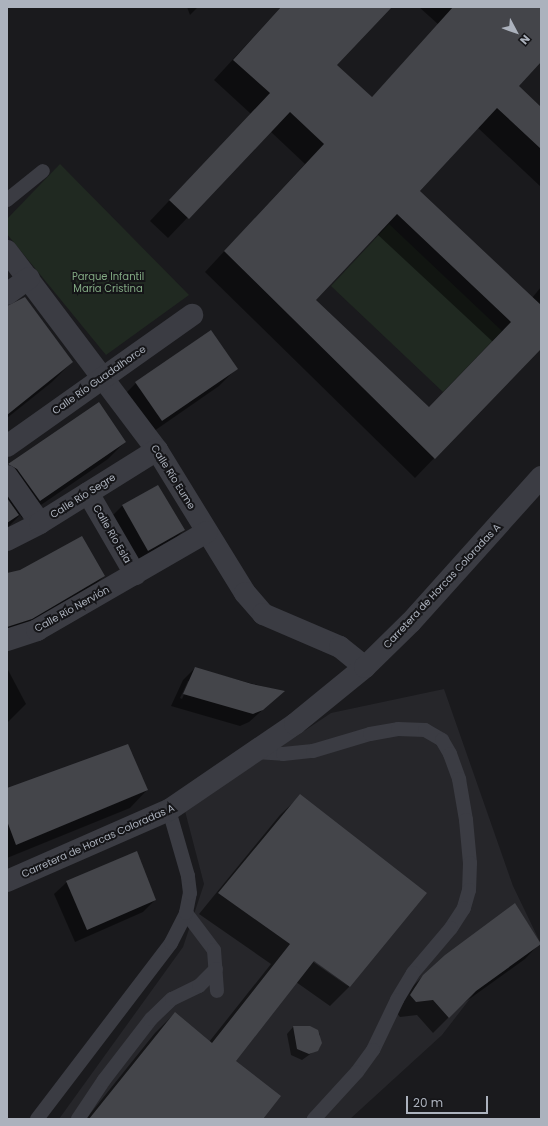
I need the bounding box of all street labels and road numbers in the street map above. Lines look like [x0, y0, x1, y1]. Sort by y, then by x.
street label: Calle Río Guadalhorce [50, 343, 148, 417]
street label: Calle Río Eume [148, 442, 198, 512]
street label: Calle Río Segre [48, 471, 118, 521]
street label: Calle Río Esla [90, 503, 134, 565]
street label: Carretera de Horcas Coloradas A [381, 521, 503, 651]
street label: Calle Río Nervión [32, 583, 112, 635]
street label: Carretera de Horcas Coloradas A [20, 802, 176, 880]

